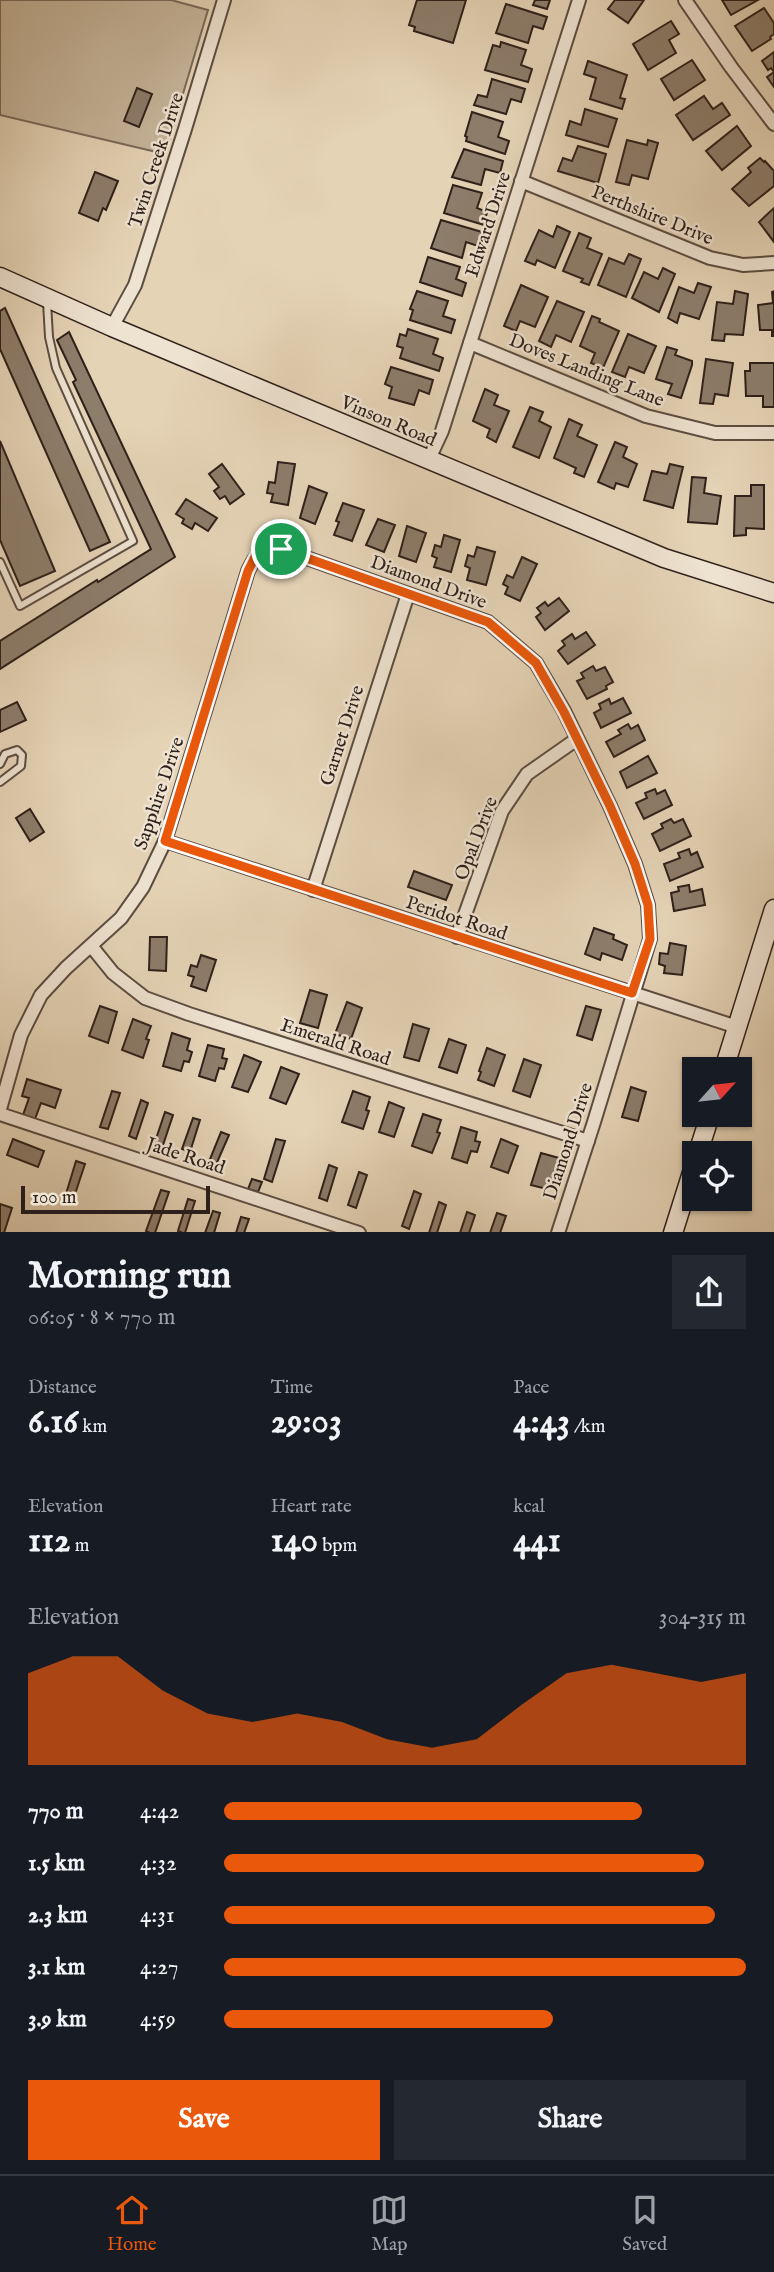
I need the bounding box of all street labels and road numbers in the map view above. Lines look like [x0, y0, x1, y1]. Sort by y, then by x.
street label: Twin Creek Drive [124, 90, 190, 231]
street label: Edward Drive [461, 169, 517, 280]
street label: Perthshire Drive [588, 181, 717, 251]
street label: Doves Landing Lane [505, 329, 668, 413]
street label: Vinson Road [336, 391, 441, 453]
street label: Diamond Drive [367, 551, 490, 615]
street label: Garnet Drive [315, 682, 370, 789]
street label: Sapphire Drive [129, 734, 190, 853]
street label: Opal Drive [450, 793, 504, 884]
street label: Peridot Road [403, 891, 511, 947]
street label: Emerald Road [277, 1014, 394, 1072]
street label: Diamond Drive [539, 1080, 599, 1203]
street label: Jade Road [141, 1132, 229, 1181]

